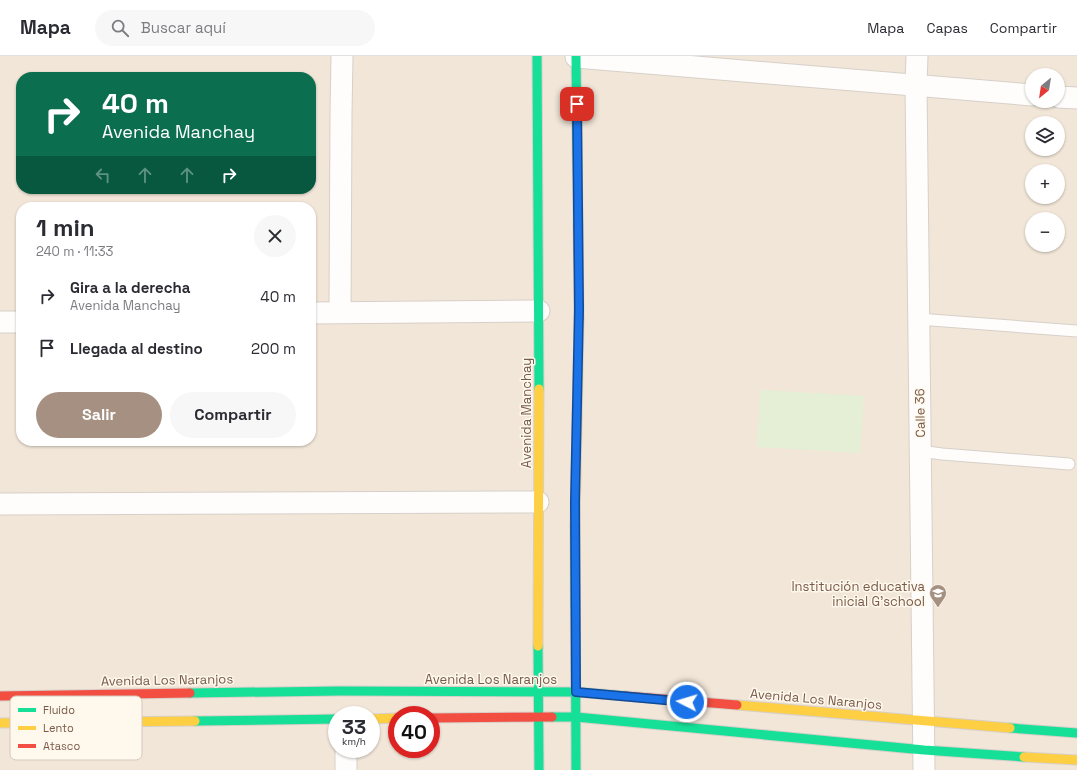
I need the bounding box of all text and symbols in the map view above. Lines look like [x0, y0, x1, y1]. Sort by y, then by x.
search box [95, 10, 375, 46]
text: Mapa [20, 15, 71, 40]
icon: search [109, 17, 131, 39]
text: Buscar aquí [141, 18, 226, 37]
text: Mapa [867, 19, 904, 37]
text: Capas [926, 19, 968, 37]
text: Compartir [990, 19, 1057, 37]
north arrow [1025, 68, 1065, 108]
map controls [1025, 68, 1065, 252]
text: 40 m [102, 85, 169, 121]
pin [560, 87, 594, 121]
icon: right [36, 88, 88, 140]
icon: arrive [566, 93, 588, 115]
button: layers [1025, 116, 1065, 156]
text: Avenida Manchay [102, 120, 255, 143]
icon: left [92, 164, 114, 186]
icon: ahead [134, 164, 156, 186]
icon: ahead [176, 164, 198, 186]
icon: right [218, 164, 240, 186]
button: + [1025, 164, 1065, 204]
text: 1 min [36, 212, 95, 243]
button: − [1025, 212, 1065, 252]
button: close [254, 215, 296, 257]
text: 240 m · 11:33 [36, 243, 113, 260]
text: Gira a la derecha [70, 278, 190, 297]
icon: right [36, 285, 58, 307]
text: 40 m [260, 287, 296, 306]
text: Avenida Manchay [70, 297, 180, 314]
icon: arrive [36, 337, 58, 359]
text: Llegada al destino [70, 339, 203, 358]
text: 200 m [251, 339, 296, 358]
street label: Avenida Manchay [518, 358, 535, 468]
street label: Calle 36 [911, 388, 929, 438]
button: Salir [36, 392, 162, 438]
button: Compartir [170, 392, 296, 438]
place label: Institución educativa inicial G'school [791, 578, 926, 610]
school or university icon: Institución educativa inicial G'school [928, 583, 948, 608]
street label: Avenida Los Naranjos [101, 670, 233, 690]
street label: Avenida Los Naranjos [425, 671, 557, 688]
position arrow [666, 681, 708, 723]
street label: Avenida Los Naranjos [749, 685, 883, 713]
legend [10, 696, 142, 760]
text: Fluido [43, 703, 75, 717]
speed limit sign: 40 [388, 706, 440, 758]
text: 33 [342, 714, 366, 740]
text: Lento [43, 721, 74, 735]
text: km/h [342, 735, 366, 748]
text: Atasco [43, 739, 80, 753]

